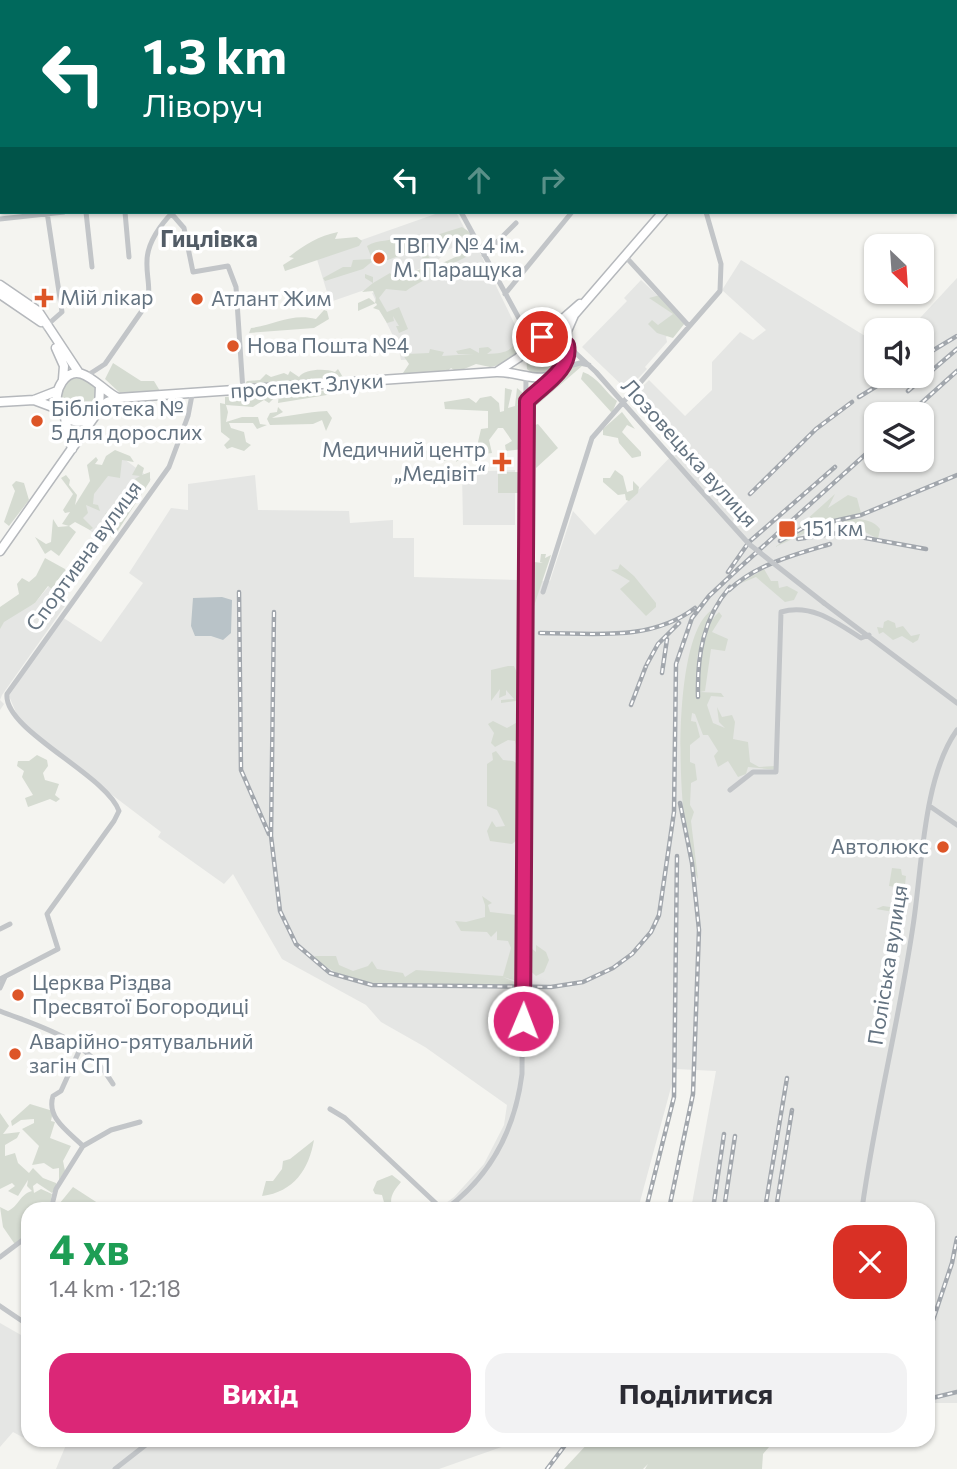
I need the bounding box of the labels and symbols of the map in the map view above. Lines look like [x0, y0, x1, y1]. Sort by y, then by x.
district label: Гицлівка [160, 224, 258, 252]
place label: ТВПУ № 4 ім. М. Паращука [393, 232, 524, 281]
north arrow [864, 234, 934, 304]
marker: ТВПУ № 4 ім. М. Паращука [371, 250, 387, 266]
place label: Мій лікар [60, 284, 154, 309]
place label: Атлант Жим [211, 285, 331, 310]
marker: Мій лікар [34, 288, 54, 308]
marker: Атлант Жим [189, 291, 205, 307]
pin [512, 307, 572, 367]
place label: Нова Пошта №4 [247, 332, 409, 357]
marker: Нова Пошта №4 [225, 338, 241, 354]
street label: проспект Злуки [229, 367, 384, 402]
street label: Лозовецька вулиця [617, 373, 763, 531]
place label: Бібліотека № 5 для дорослих [51, 395, 202, 444]
marker: Бібліотека № 5 для дорослих [29, 413, 45, 429]
place label: Медичний центр „Медівіт“ [322, 436, 486, 485]
marker: Медичний центр „Медівіт“ [492, 452, 512, 472]
street label: Спортивна вулиця [20, 475, 146, 635]
place label: 151 км [803, 515, 863, 540]
marker: 151 км [777, 519, 797, 539]
place label: Автолюкс [831, 833, 929, 858]
marker: Автолюкс [935, 839, 951, 855]
street label: Поліська вулиця [862, 883, 912, 1047]
place label: Церква Різдва Пресвятої Богородиці [32, 969, 249, 1018]
position arrow [486, 984, 560, 1058]
marker: Церква Різдва Пресвятої Богородиці [10, 987, 26, 1003]
place label: Аварійно-рятувальний загін СП [29, 1028, 254, 1077]
marker: Аварійно-рятувальний загін СП [7, 1046, 23, 1062]

